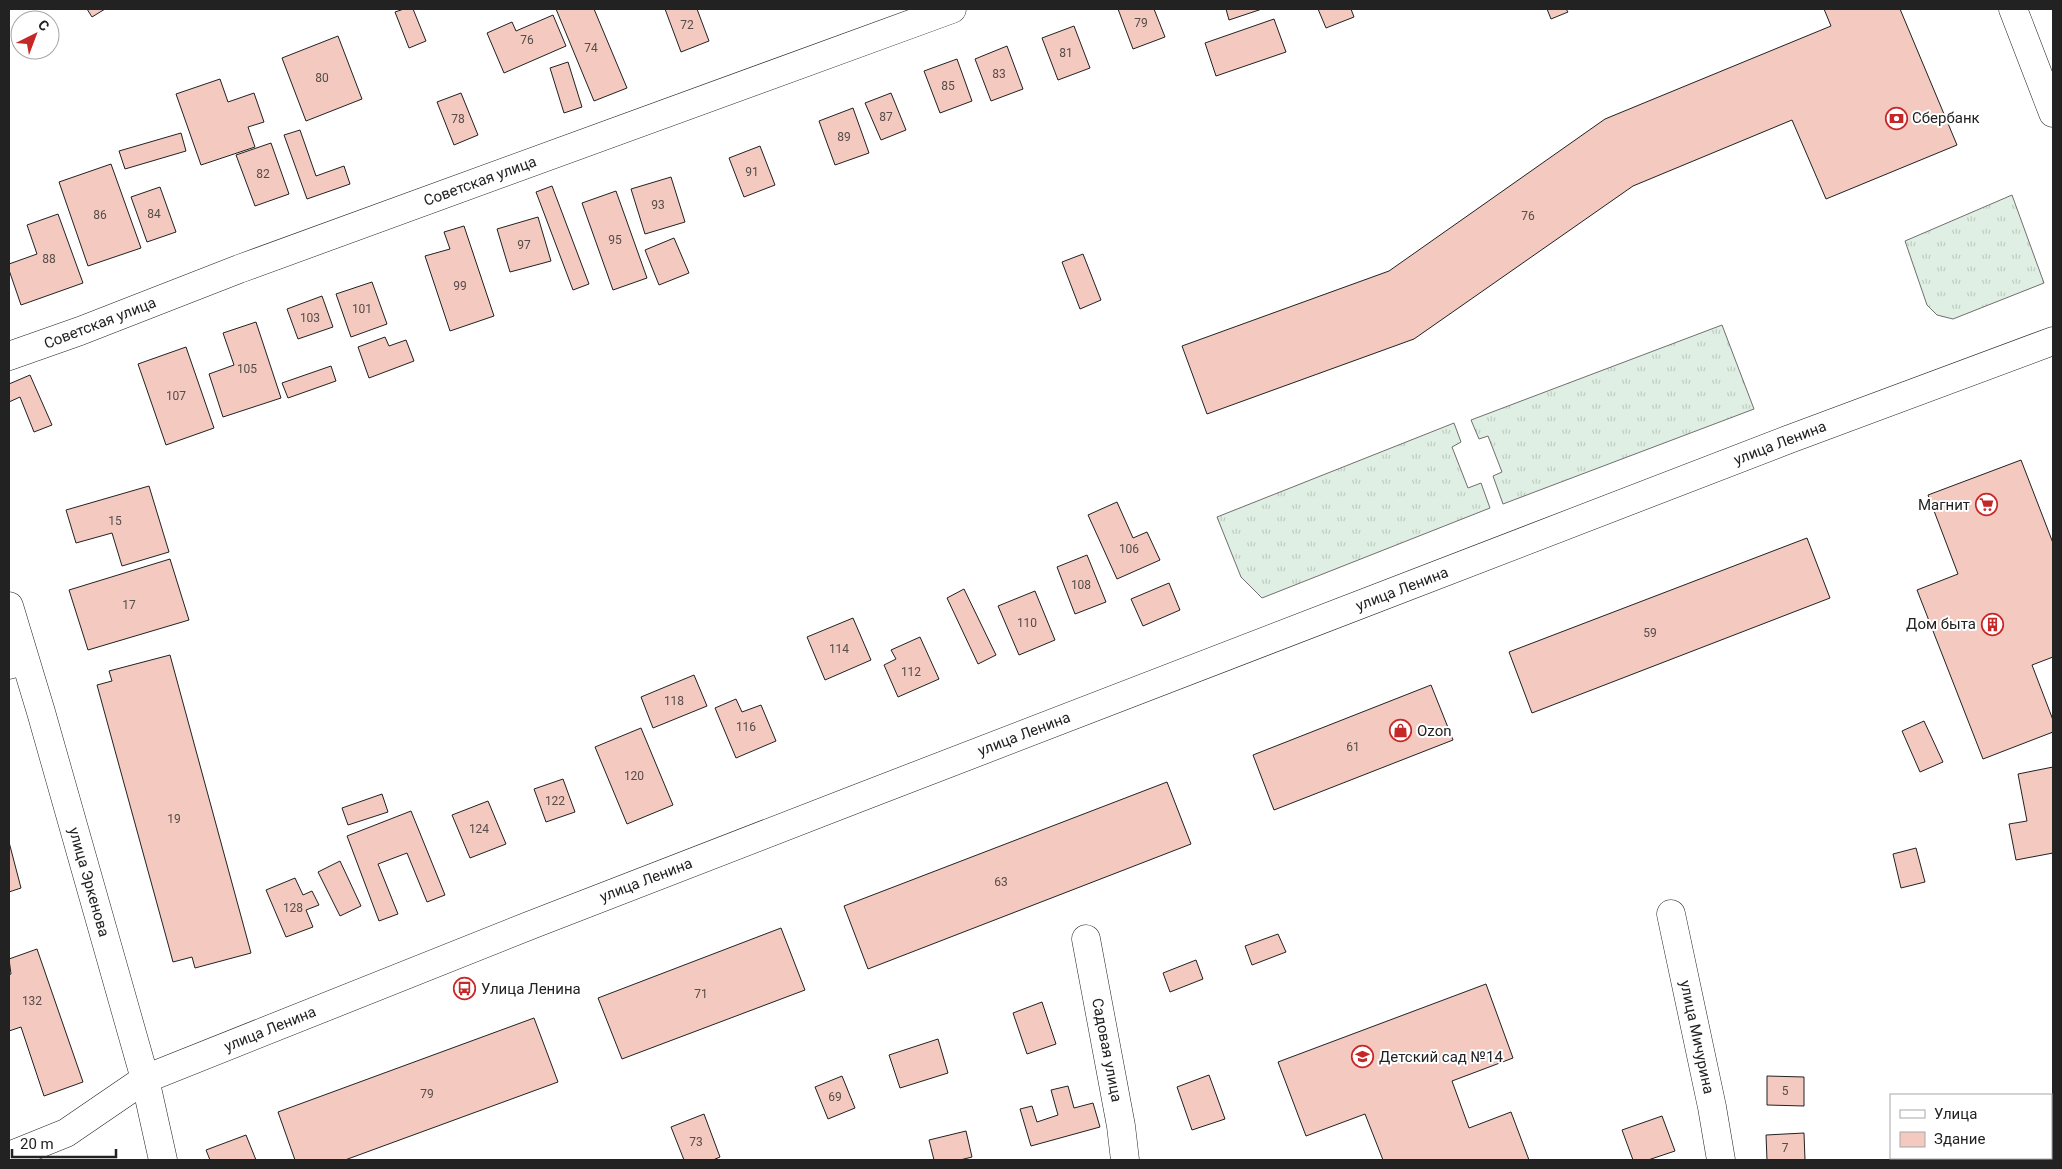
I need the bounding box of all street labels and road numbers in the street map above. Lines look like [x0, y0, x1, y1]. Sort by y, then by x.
street label: Советская улица [421, 152, 539, 210]
street label: Советская улица [41, 293, 159, 353]
street label: улица Ленина [1731, 417, 1829, 469]
street label: улица Ленина [1353, 563, 1451, 615]
street label: улица Ленина [975, 708, 1073, 760]
street label: улица Эркенова [65, 825, 113, 939]
street label: улица Ленина [597, 854, 695, 906]
street label: улица Мичурина [1676, 978, 1718, 1096]
street label: Садовая улица [1088, 997, 1126, 1103]
street label: улица Ленина [221, 1002, 319, 1056]

